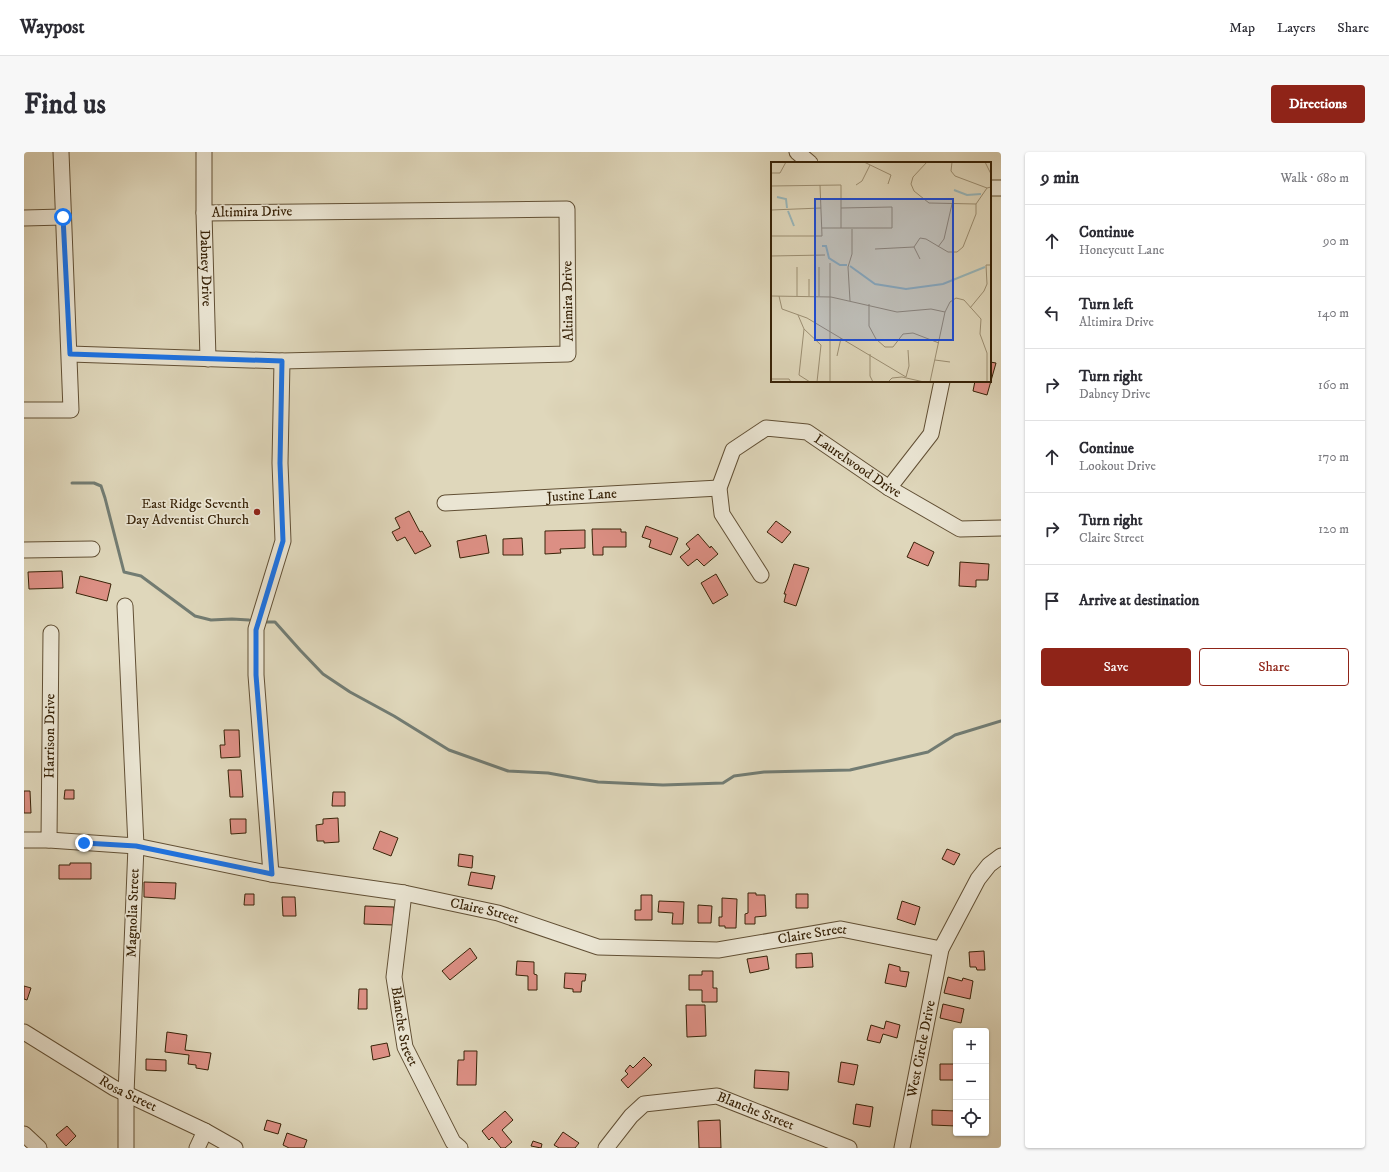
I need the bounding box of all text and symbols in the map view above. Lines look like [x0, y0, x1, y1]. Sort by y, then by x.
text: Waypost [20, 16, 84, 39]
text: Map [1229, 19, 1255, 37]
text: Layers [1277, 19, 1315, 37]
text: Share [1337, 19, 1369, 37]
button: Directions [1271, 85, 1365, 123]
text: Find us [24, 87, 106, 122]
inset map [771, 162, 991, 382]
text: 9 min [1041, 167, 1079, 189]
text: Walk · 680 m [1280, 170, 1349, 186]
street label: Altimira Drive [212, 202, 293, 222]
route start [54, 208, 72, 226]
text: Continue [1079, 223, 1134, 242]
street label: Dabney Drive [195, 229, 216, 307]
icon: ahead [1041, 230, 1063, 252]
text: 90 m [1323, 233, 1349, 249]
text: Honeycutt Lane [1079, 242, 1164, 258]
street label: Altimira Drive [558, 260, 578, 341]
text: Turn left [1079, 295, 1133, 314]
icon: left [1041, 302, 1063, 324]
text: 140 m [1317, 305, 1349, 321]
text: Altimira Drive [1079, 314, 1154, 330]
text: Turn right [1079, 367, 1142, 386]
icon: right [1041, 374, 1063, 396]
text: 160 m [1318, 377, 1349, 393]
text: Dabney Drive [1079, 386, 1150, 402]
street label: Laurelwood Drive [810, 430, 905, 502]
text: Continue [1079, 439, 1134, 458]
icon: ahead [1041, 446, 1063, 468]
text: 170 m [1318, 449, 1349, 465]
text: Lookout Drive [1079, 458, 1156, 474]
street label: Justine Lane [544, 485, 617, 507]
place label: East Ridge Seventh Day Adventist Church [126, 495, 250, 529]
marker: East Ridge Seventh Day Adventist Church [252, 507, 262, 517]
text: Turn right [1079, 511, 1142, 530]
icon: right [1041, 518, 1063, 540]
text: 120 m [1318, 521, 1349, 537]
text: Claire Street [1079, 530, 1144, 546]
icon: arrive [1041, 590, 1063, 612]
text: Arrive at destination [1079, 591, 1199, 610]
button: Save [1041, 648, 1191, 686]
button: Share [1199, 648, 1349, 686]
street label: Harrison Drive [41, 693, 59, 778]
route end [75, 834, 93, 852]
street label: Magnolia Street [122, 867, 144, 958]
street label: Claire Street [449, 894, 522, 929]
street label: Claire Street [776, 920, 849, 949]
street label: Blanche Street [387, 985, 422, 1070]
street label: West Circle Drive [903, 999, 940, 1100]
map controls [953, 1028, 989, 1136]
button: + [953, 1028, 989, 1064]
button: − [953, 1064, 989, 1100]
street label: Rosa Street [95, 1072, 160, 1116]
street label: Blanche Street [714, 1088, 797, 1135]
button: locate [953, 1100, 989, 1136]

